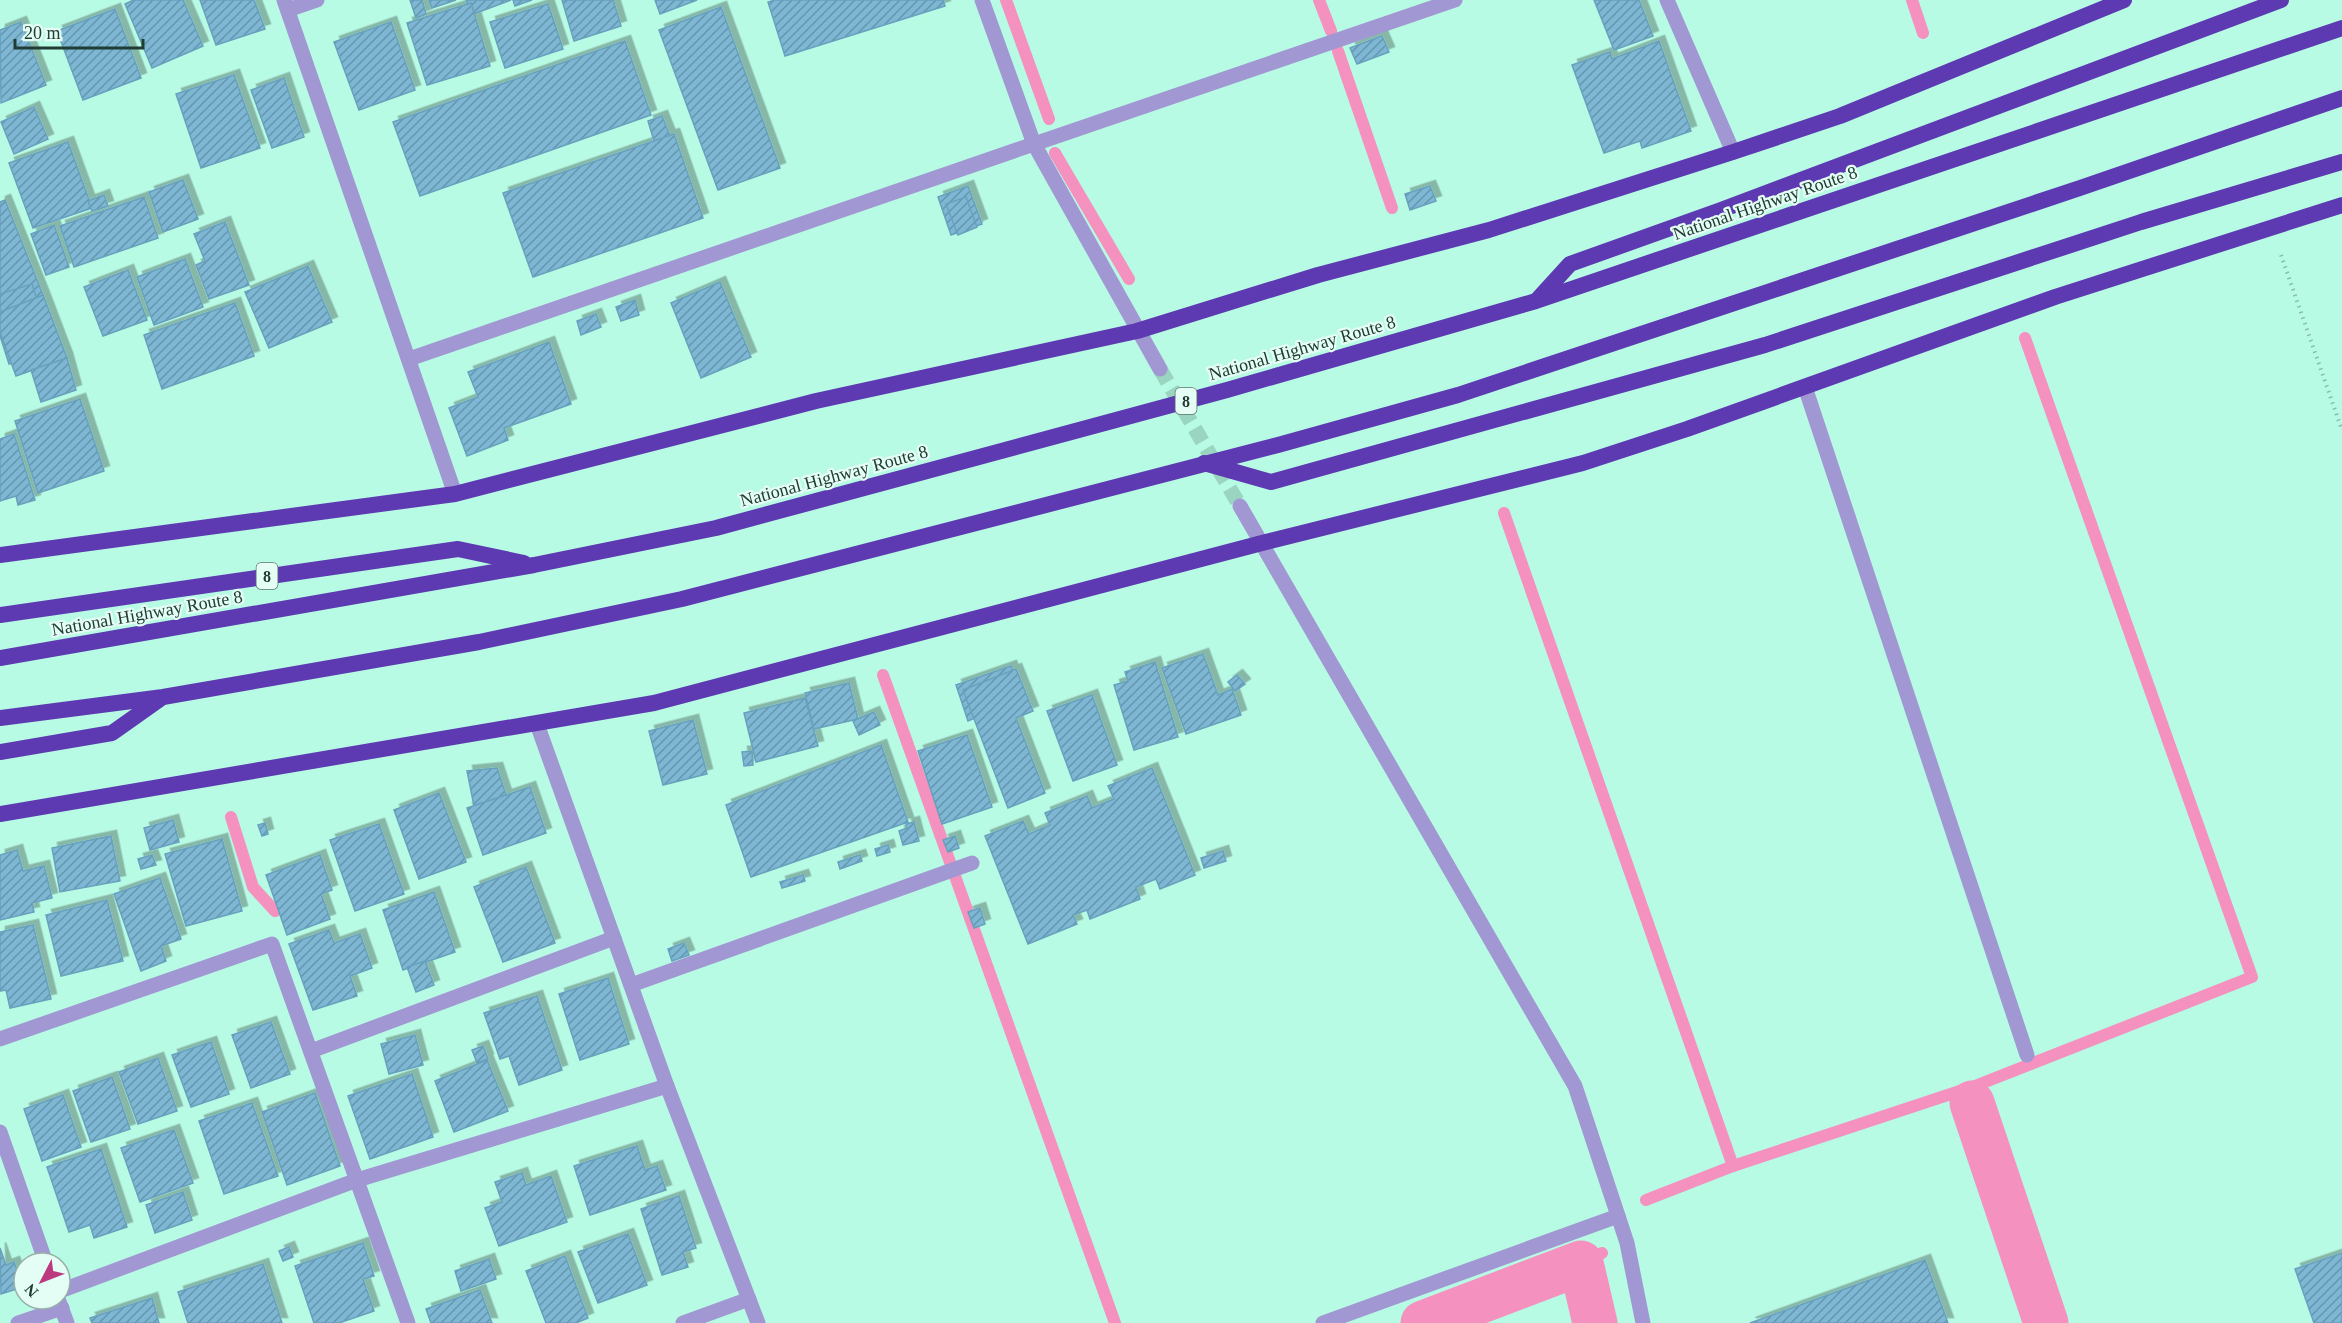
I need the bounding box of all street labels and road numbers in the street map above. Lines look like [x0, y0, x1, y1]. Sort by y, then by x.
street label: National Highway Route 8 [1670, 162, 1860, 244]
street label: National Highway Route 8 [1206, 312, 1398, 384]
road number: 8 [1176, 388, 1196, 414]
street label: National Highway Route 8 [738, 441, 930, 511]
road number: 8 [256, 563, 278, 589]
street label: National Highway Route 8 [50, 586, 244, 640]

